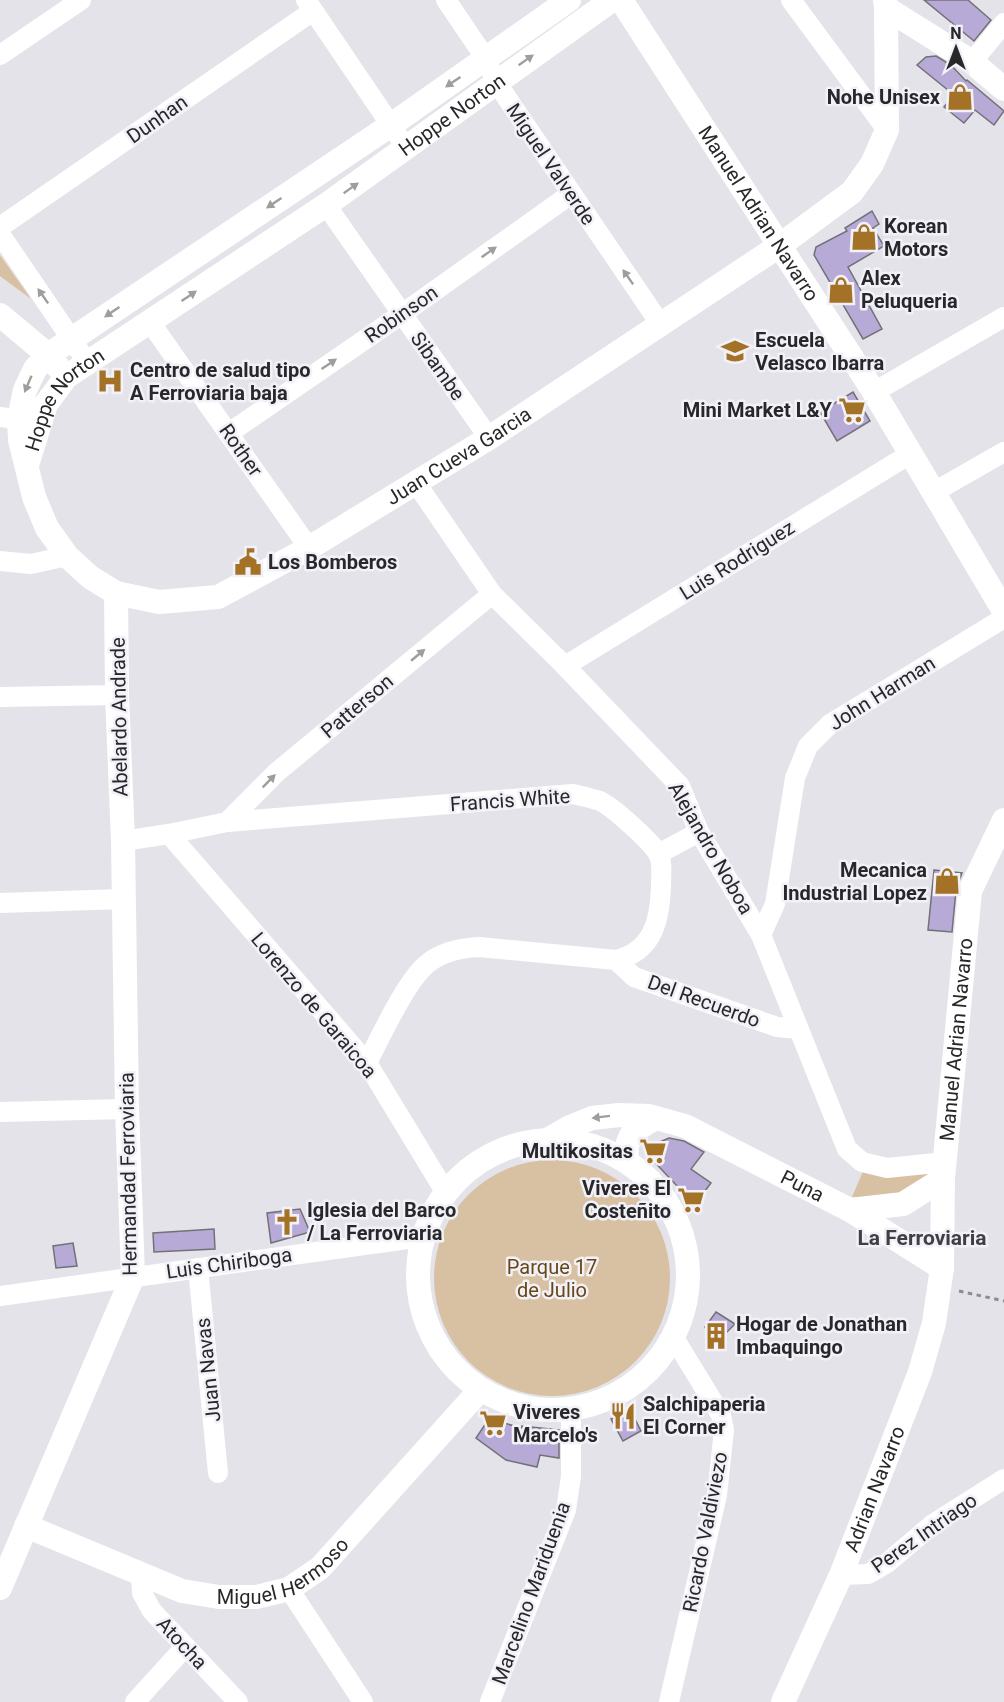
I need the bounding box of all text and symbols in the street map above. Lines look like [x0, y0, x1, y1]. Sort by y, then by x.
north arrow [926, 18, 986, 78]
text: N [950, 24, 962, 43]
one-way arrow [518, 55, 534, 67]
street label: Hoppe Norton [394, 68, 510, 161]
one-way arrow [444, 77, 461, 88]
shop icon: Nohe Unisex [945, 82, 975, 112]
place label: Nohe Unisex [827, 85, 941, 109]
street label: Dunhan [122, 90, 192, 148]
street label: Miguel Valverde [501, 99, 601, 229]
street label: Manuel Adrian Navarro [693, 121, 824, 306]
one-way arrow [343, 182, 359, 194]
one-way arrow [266, 197, 282, 208]
place label: Korean Motors [884, 214, 948, 261]
shop icon: Korean Motors [849, 222, 879, 252]
one-way arrow [481, 247, 497, 258]
place label: Alex Peluqueria [861, 266, 958, 313]
one-way arrow [623, 269, 634, 285]
shop icon: Alex Peluqueria [826, 275, 856, 305]
street label: Robinson [360, 280, 442, 348]
one-way arrow [38, 288, 49, 304]
one-way arrow [181, 290, 197, 302]
one-way arrow [104, 306, 120, 318]
street label: Sibambe [406, 327, 470, 405]
place label: Escuela Velasco Ibarra [755, 328, 885, 375]
school or university icon: Escuela Velasco Ibarra [720, 336, 750, 366]
street label: Hoppe Norton [20, 343, 109, 454]
place label: Centro de salud tipo A Ferroviaria baja [130, 358, 310, 405]
one-way arrow [321, 358, 337, 370]
hospital icon: Centro de salud tipo A Ferroviaria baja [95, 366, 125, 396]
one-way arrow [23, 376, 33, 394]
supermarket icon: Mini Market L&Y [837, 395, 867, 425]
place label: Mini Market L&Y [683, 398, 833, 422]
street label: Juan Cueva Garcia [382, 402, 535, 510]
street label: Rother [214, 419, 268, 481]
street label: Luis Rodriguez [675, 515, 799, 605]
public building icon: Los Bomberos [233, 547, 263, 577]
place label: Los Bomberos [268, 550, 397, 574]
street label: Abelardo Andrade [106, 637, 132, 797]
one-way arrow [410, 649, 426, 662]
street label: John Harman [824, 651, 940, 735]
street label: Patterson [316, 669, 398, 743]
one-way arrow [261, 774, 275, 788]
street label: Alejandro Noboa [663, 778, 759, 918]
street label: Francis White [449, 784, 571, 816]
place label: Mecanica Industrial Lopez [783, 858, 927, 905]
shop icon: Mecanica Industrial Lopez [932, 866, 962, 896]
street label: Lorenzo de Garaicoa [246, 927, 382, 1083]
street label: Manuel Adrian Navarro [935, 937, 978, 1142]
street label: Del Recuerdo [645, 970, 763, 1032]
street label: Hermandad Ferroviaria [114, 1072, 142, 1276]
one-way arrow [592, 1113, 611, 1122]
supermarket icon: Multikositas [638, 1136, 668, 1166]
place label: Multikositas [522, 1139, 633, 1163]
street label: Puna [777, 1165, 828, 1207]
place label: Viveres El Costeñito [582, 1176, 671, 1223]
supermarket icon: Viveres El Costeñito [676, 1185, 706, 1215]
place label: Iglesia del Barco / La Ferroviaria [306, 1198, 456, 1245]
church icon: Iglesia del Barco / La Ferroviaria [272, 1207, 302, 1237]
district label: La Ferroviaria [857, 1226, 987, 1250]
street label: Luis Chiriboga [165, 1242, 293, 1284]
park label: Parque 17 de Julio [507, 1255, 597, 1302]
place label: Hogar de Jonathan Imbaquingo [736, 1312, 907, 1359]
street label: Juan Navas [191, 1317, 225, 1423]
building icon: Hogar de Jonathan Imbaquingo [701, 1321, 731, 1351]
place label: Salchipaperia El Corner [643, 1392, 766, 1439]
place label: Viveres Marcelo's [513, 1400, 598, 1447]
restaurant icon: Salchipaperia El Corner [608, 1401, 638, 1431]
supermarket icon: Viveres Marcelo's [478, 1408, 508, 1438]
street label: Adrian Navarro [839, 1423, 910, 1555]
street label: Ricardo Valdiviezo [678, 1450, 732, 1614]
street label: Perez Intriago [867, 1488, 981, 1578]
street label: Marcelino Mariduenia [487, 1498, 575, 1688]
street label: Miguel Hermoso [217, 1533, 354, 1609]
street label: Atocha [152, 1612, 212, 1674]

